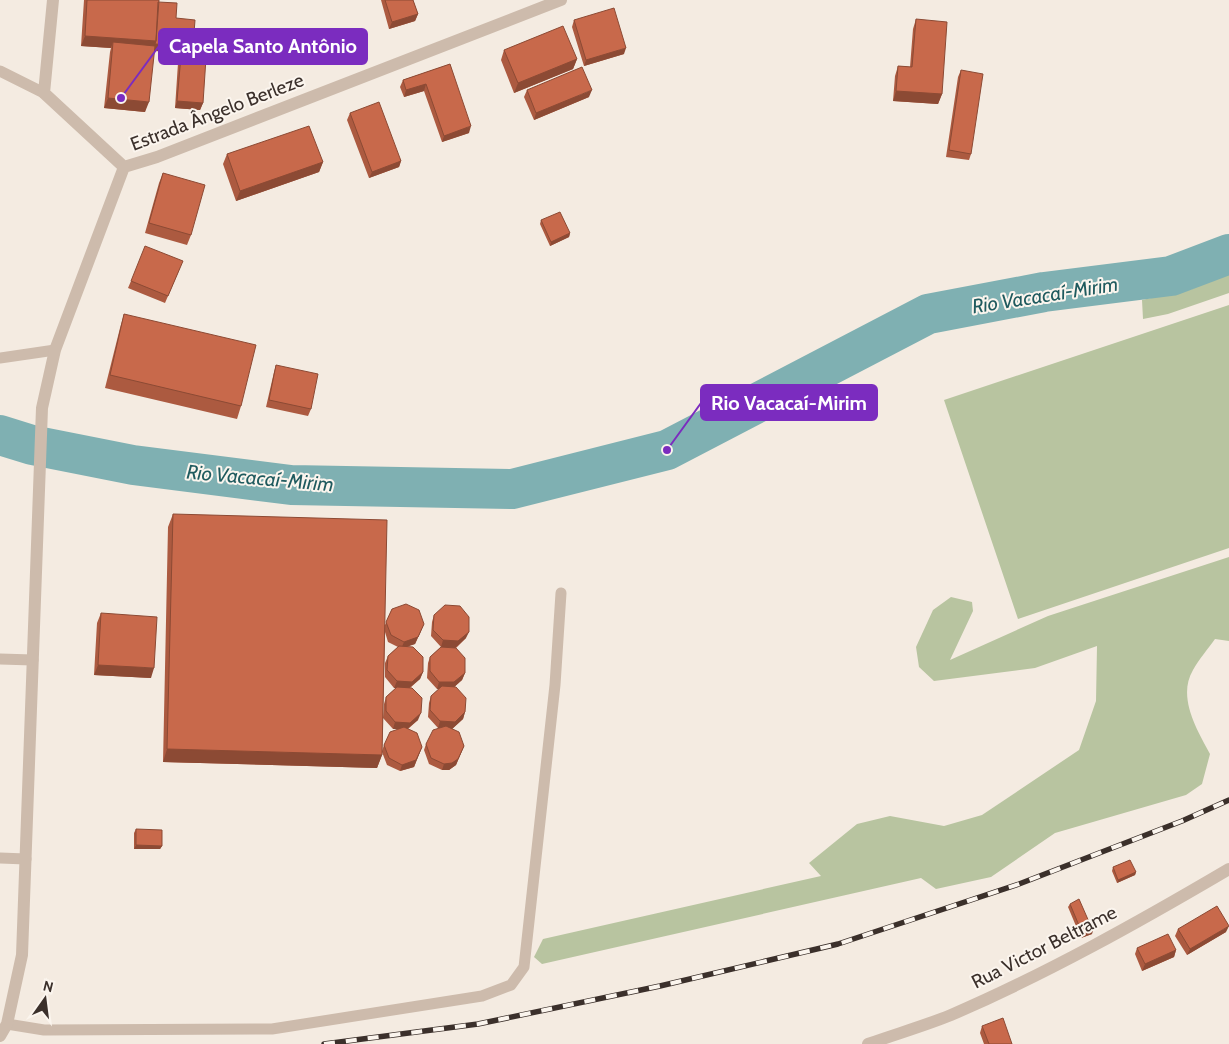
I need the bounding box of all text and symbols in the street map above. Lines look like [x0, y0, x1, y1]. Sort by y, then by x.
callout: Capela Santo Antônio [159, 29, 367, 64]
text: Capela Santo Antônio [169, 34, 357, 58]
street label: Estrada Ângelo Berleze [127, 67, 307, 156]
water label: Rio Vacacaí-Mirim [970, 272, 1120, 318]
callout: Rio Vacacaí-Mirim [701, 385, 877, 420]
text: Rio Vacacaí-Mirim [711, 391, 867, 415]
water label: Rio Vacacaí-Mirim [185, 460, 335, 496]
street label: Rua Victor Beltrame [968, 900, 1121, 994]
north arrow [20, 974, 70, 1024]
text: N [41, 976, 55, 996]

